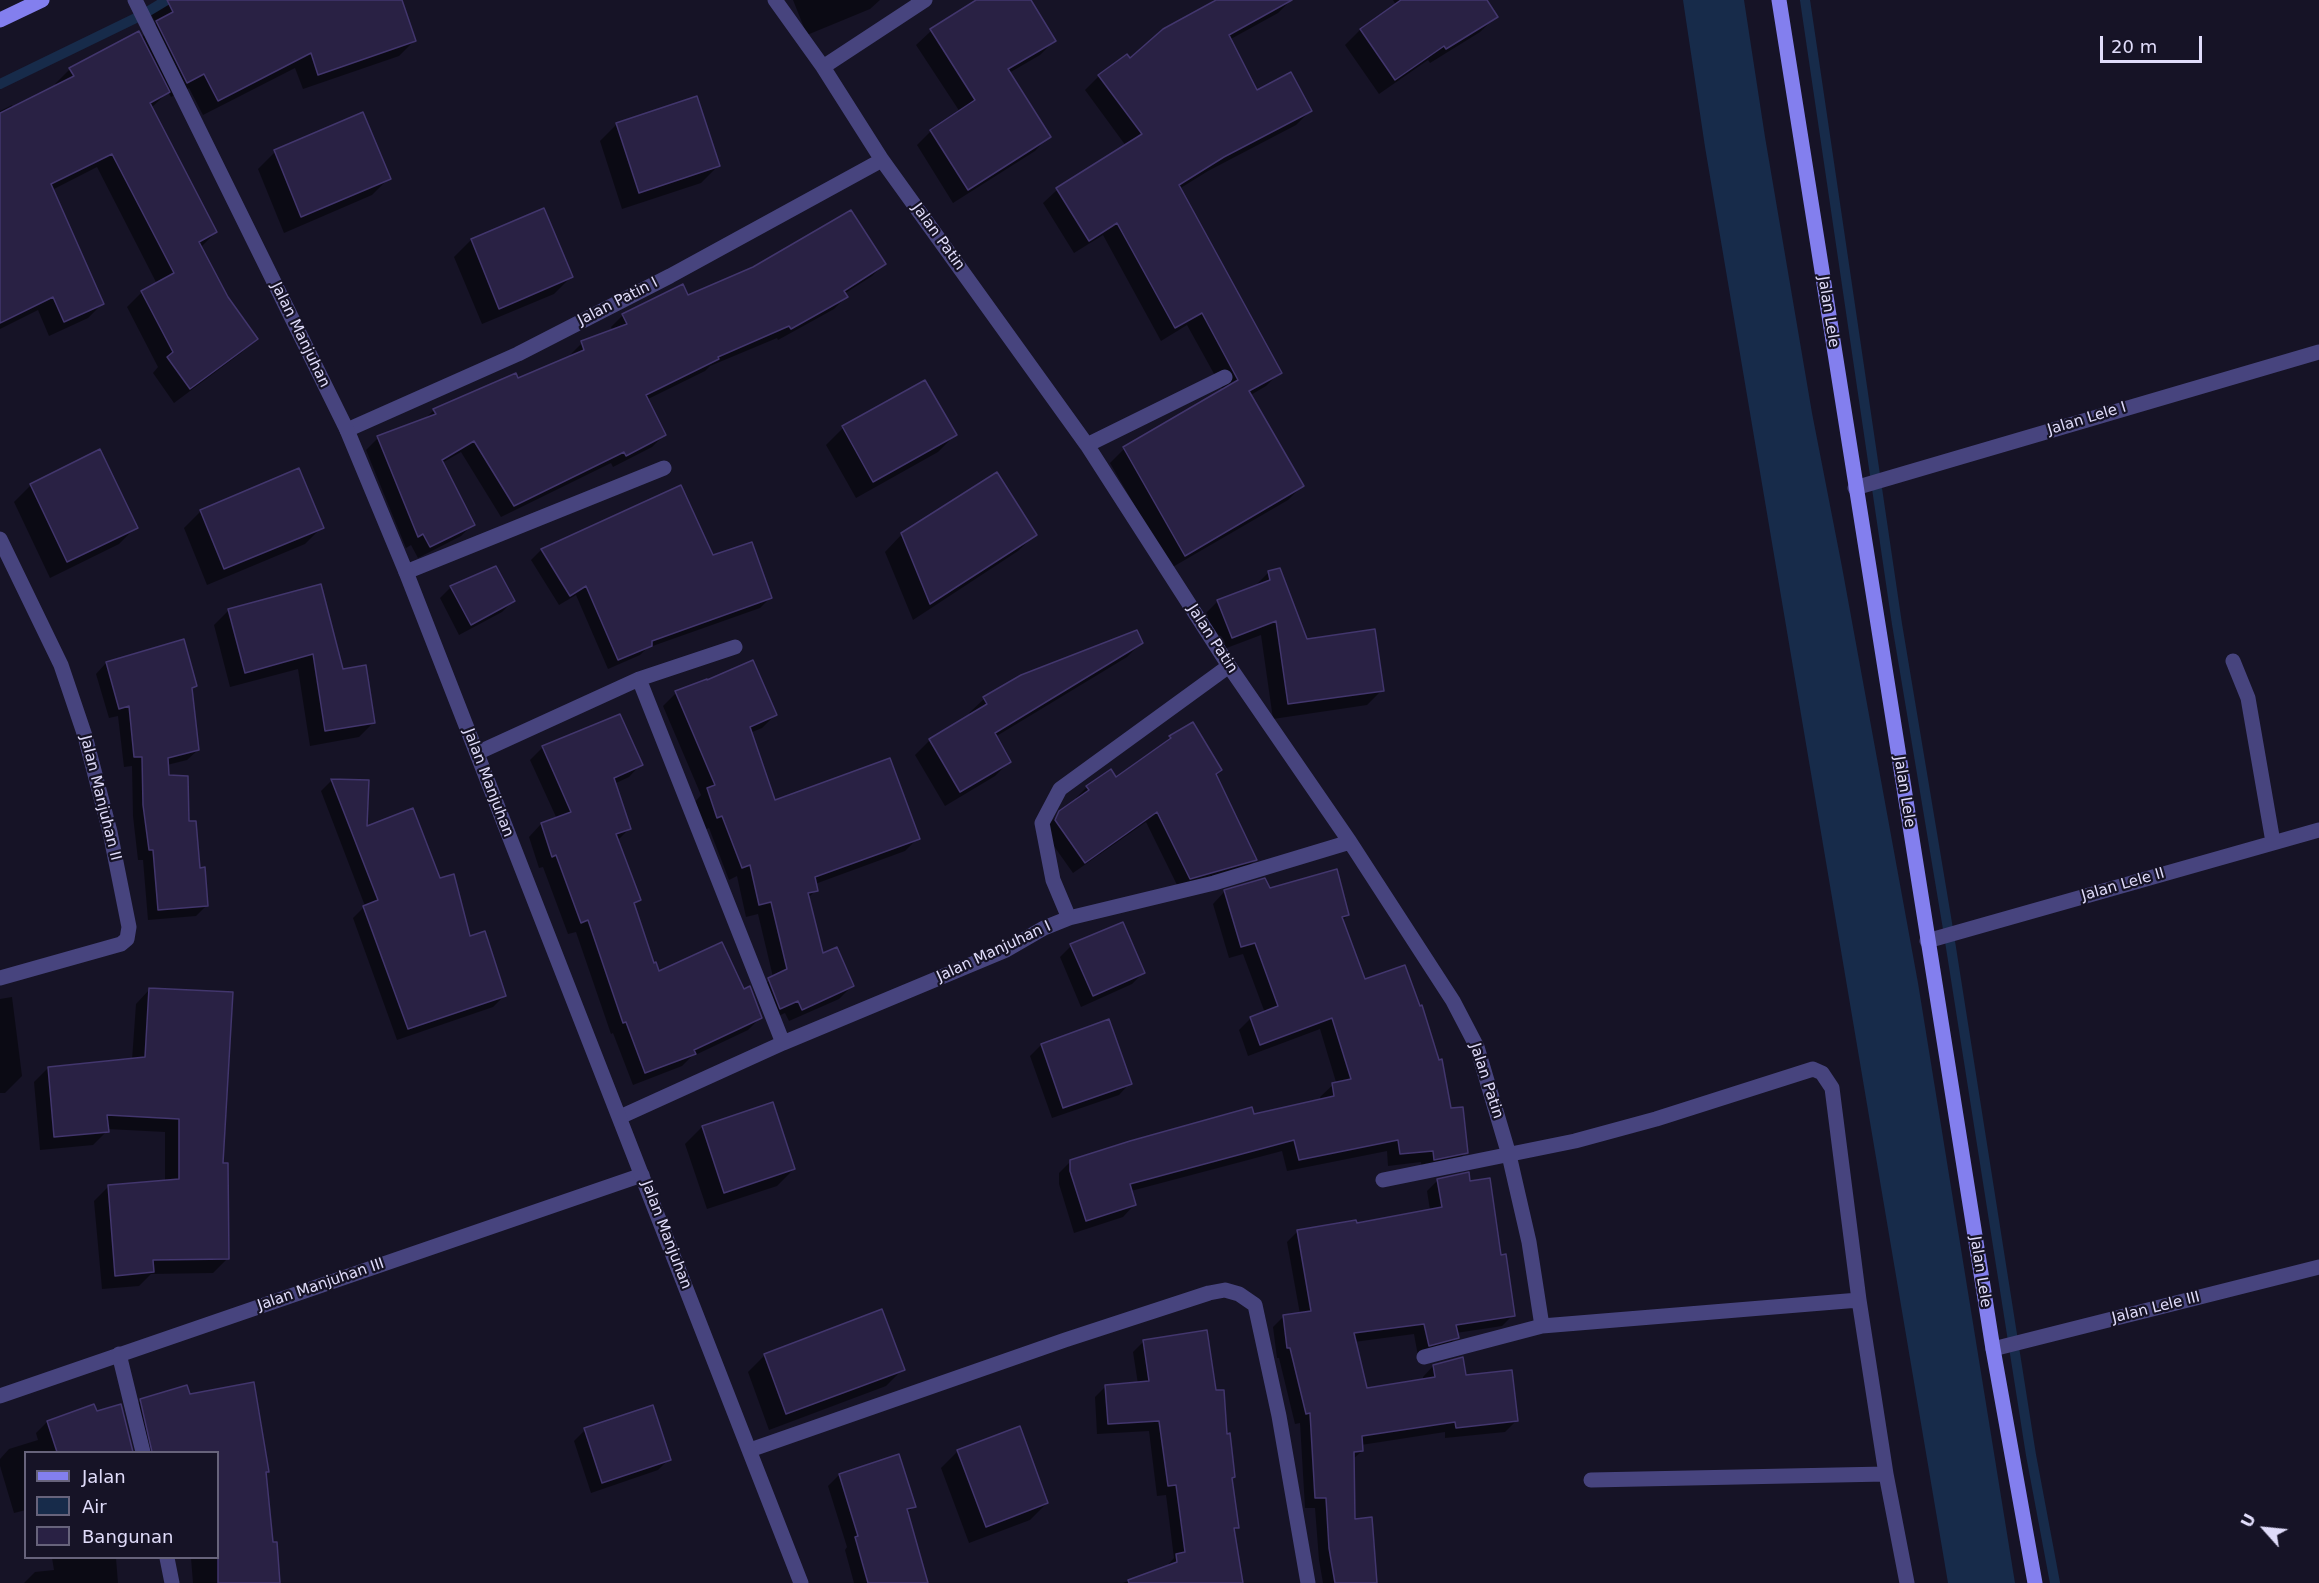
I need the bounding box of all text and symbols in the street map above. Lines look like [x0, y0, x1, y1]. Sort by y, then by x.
scale bar [2103, 24, 2205, 62]
text: 20 m [2111, 36, 2157, 57]
street label: Jalan Patin [908, 200, 968, 274]
street label: Jalan Patin I [575, 274, 661, 330]
street label: Jalan Lele [1813, 275, 1843, 349]
street label: Jalan Manjuhan [267, 279, 333, 391]
street label: Jalan Lele I [2046, 399, 2128, 439]
street label: Jalan Patin [1183, 601, 1241, 677]
street label: Jalan Manjuhan [459, 726, 517, 840]
street label: Jalan Manjuhan II [76, 734, 124, 862]
street label: Jalan Lele [1889, 755, 1919, 829]
street label: Jalan Lele II [2079, 865, 2167, 905]
street label: Jalan Manjuhan I [934, 918, 1054, 986]
street label: Jalan Patin [1465, 1041, 1507, 1121]
street label: Jalan Manjuhan [637, 1178, 695, 1292]
street label: Jalan Lele [1965, 1235, 1995, 1309]
street label: Jalan Manjuhan III [255, 1255, 387, 1315]
street label: Jalan Lele III [2110, 1288, 2202, 1328]
legend [24, 1451, 219, 1559]
text: Jalan [82, 1466, 126, 1487]
text: Air [82, 1496, 107, 1517]
north arrow [2235, 1499, 2295, 1559]
text: U [2237, 1510, 2260, 1531]
text: Bangunan [82, 1526, 173, 1547]

